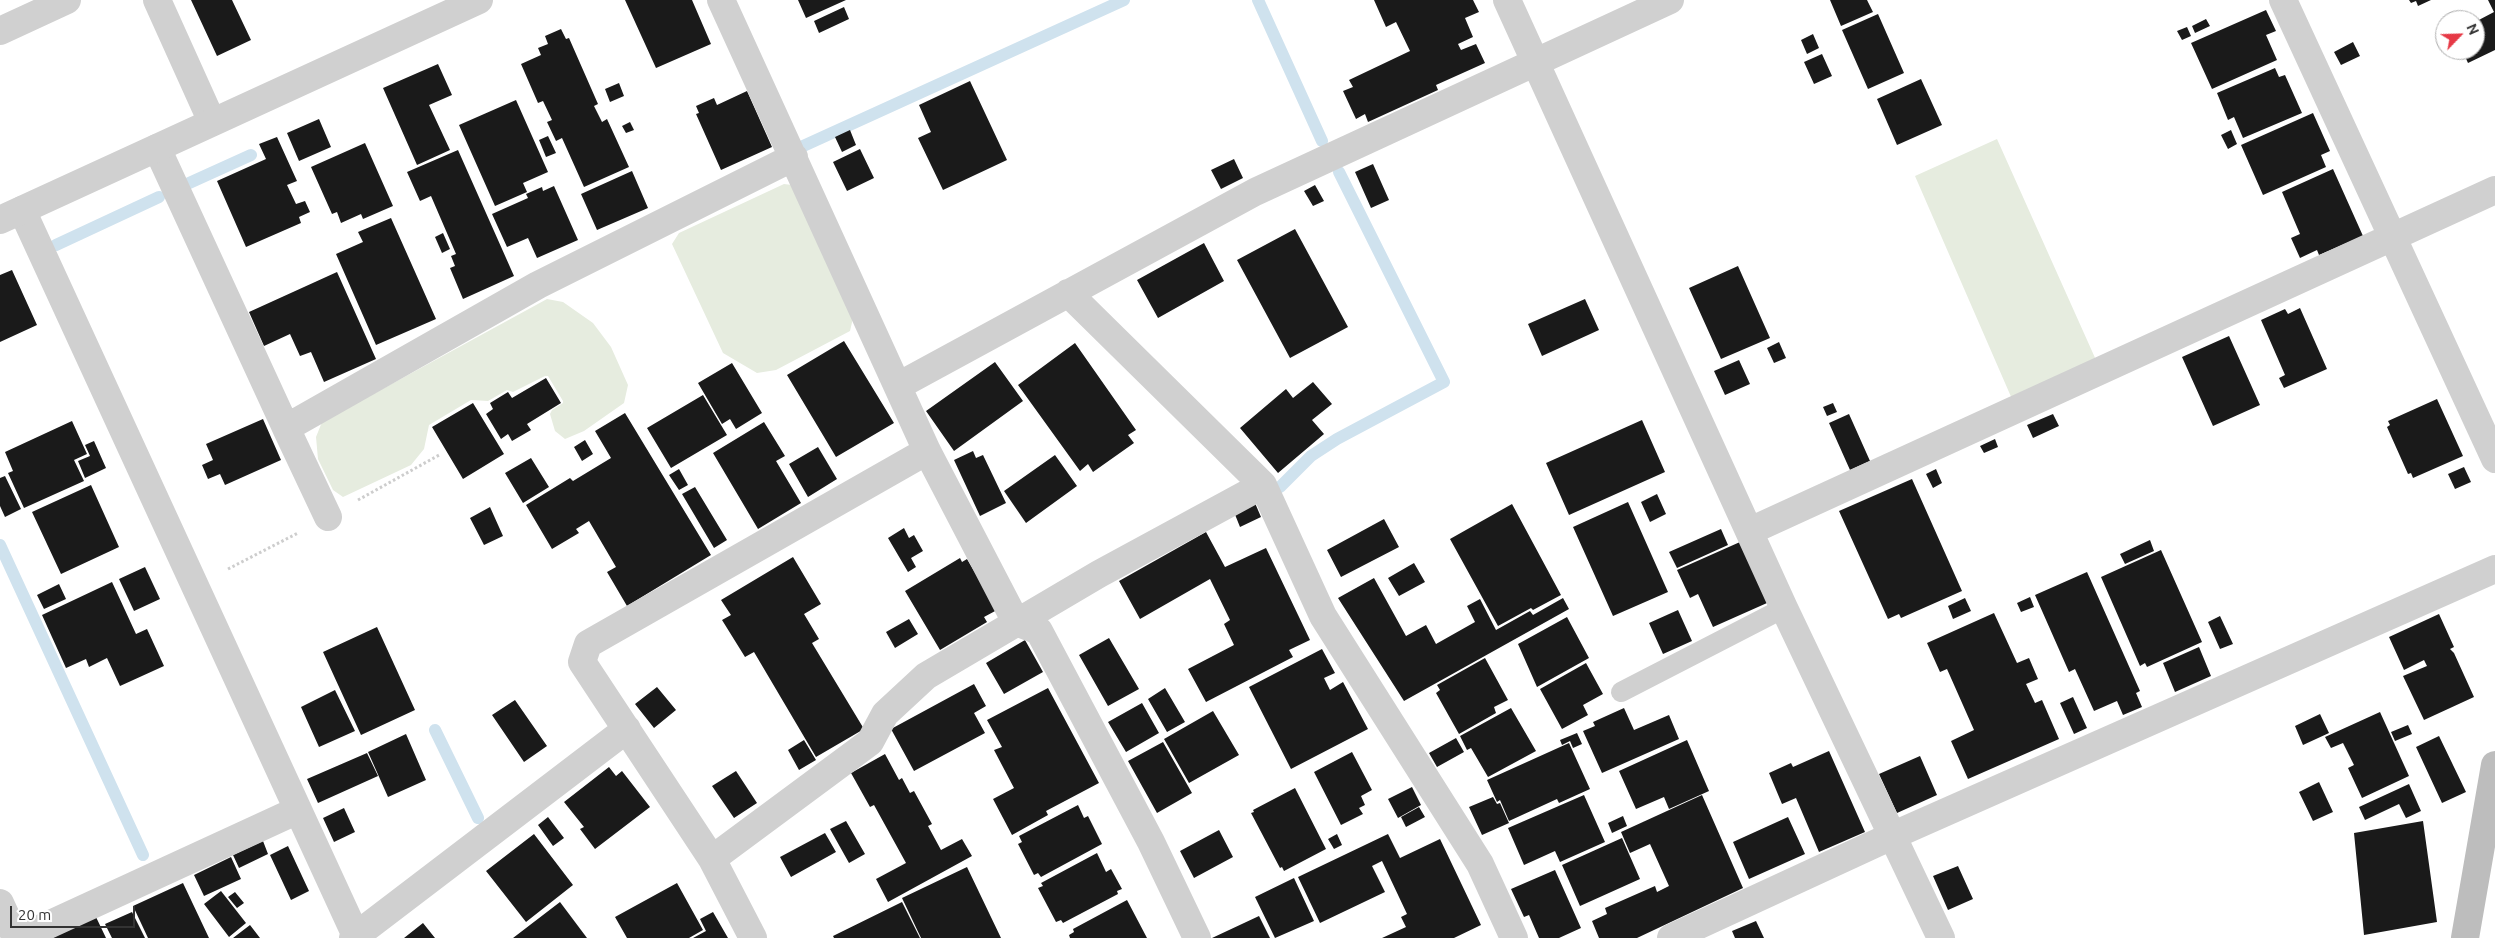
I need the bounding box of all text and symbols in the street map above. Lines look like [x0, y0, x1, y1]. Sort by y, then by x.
north arrow [2435, 10, 2485, 60]
text: N [2463, 21, 2482, 37]
scale bar [12, 896, 138, 928]
text: 20 m [18, 906, 51, 923]

